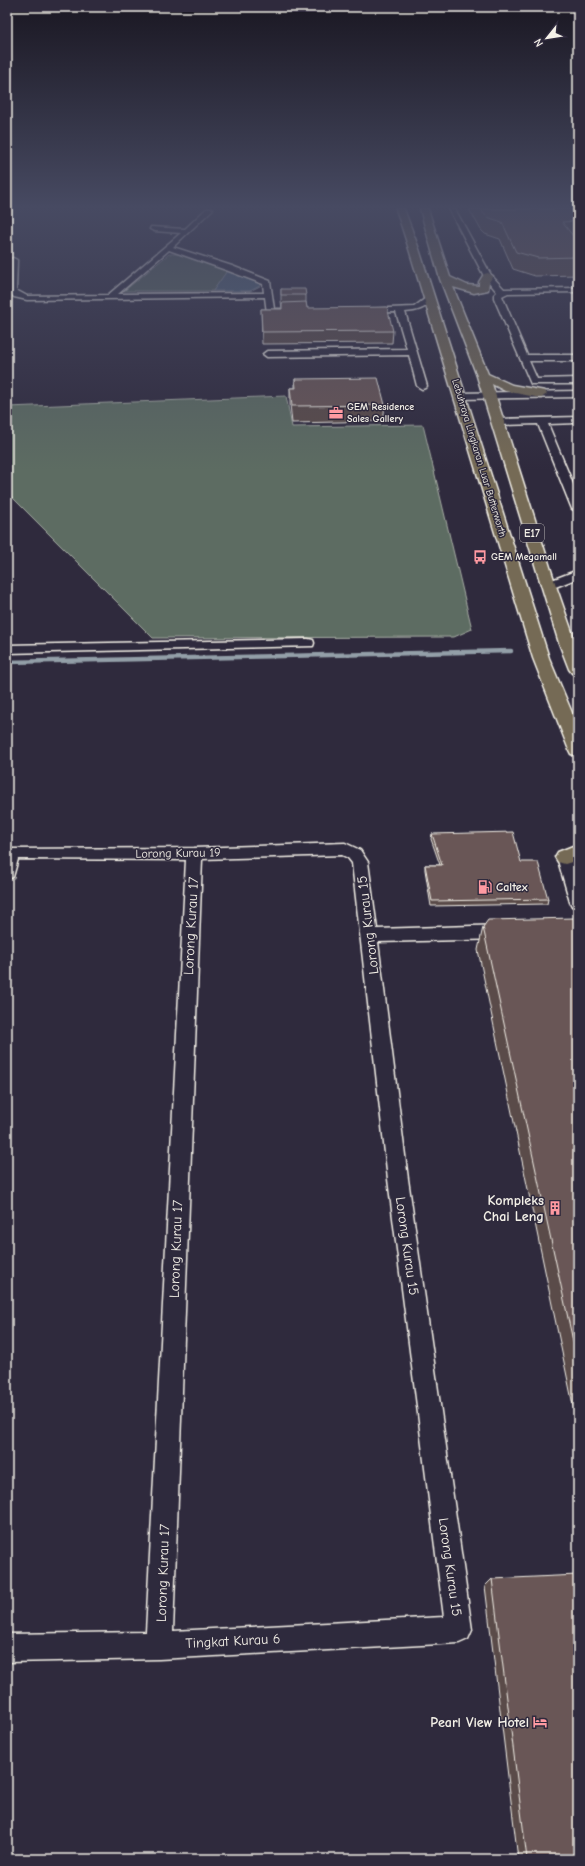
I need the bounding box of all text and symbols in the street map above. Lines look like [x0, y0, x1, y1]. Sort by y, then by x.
north arrow [527, 18, 567, 58]
text: N [531, 36, 546, 49]
street label: Lebuhraya Lingkaran Luar Butterworth [449, 378, 509, 538]
place label: GEM Residence Sales Gallery [347, 401, 414, 425]
office icon: GEM Residence Sales Gallery [328, 405, 344, 421]
road number: E17 [520, 524, 544, 542]
bus stop icon: GEM Megamall [472, 549, 488, 565]
place label: GEM Megamall [491, 551, 557, 563]
street label: Lorong Kurau 19 [135, 845, 221, 861]
street label: Lorong Kurau 15 [354, 875, 382, 975]
street label: Lorong Kurau 17 [180, 876, 202, 976]
fuel station icon: Caltex [477, 879, 493, 895]
place label: Caltex [496, 880, 528, 894]
place label: Kompleks Chai Leng [483, 1192, 544, 1225]
street label: Lorong Kurau 15 [392, 1196, 422, 1296]
street label: Lorong Kurau 17 [166, 1199, 186, 1298]
building icon: Kompleks Chai Leng [547, 1200, 563, 1216]
street label: Lorong Kurau 15 [435, 1517, 465, 1617]
street label: Lorong Kurau 17 [153, 1523, 173, 1622]
street label: Tingkat Kurau 6 [185, 1630, 281, 1652]
place label: Pearl View Hotel [430, 1714, 529, 1731]
hotel icon: Pearl View Hotel [532, 1714, 548, 1730]

